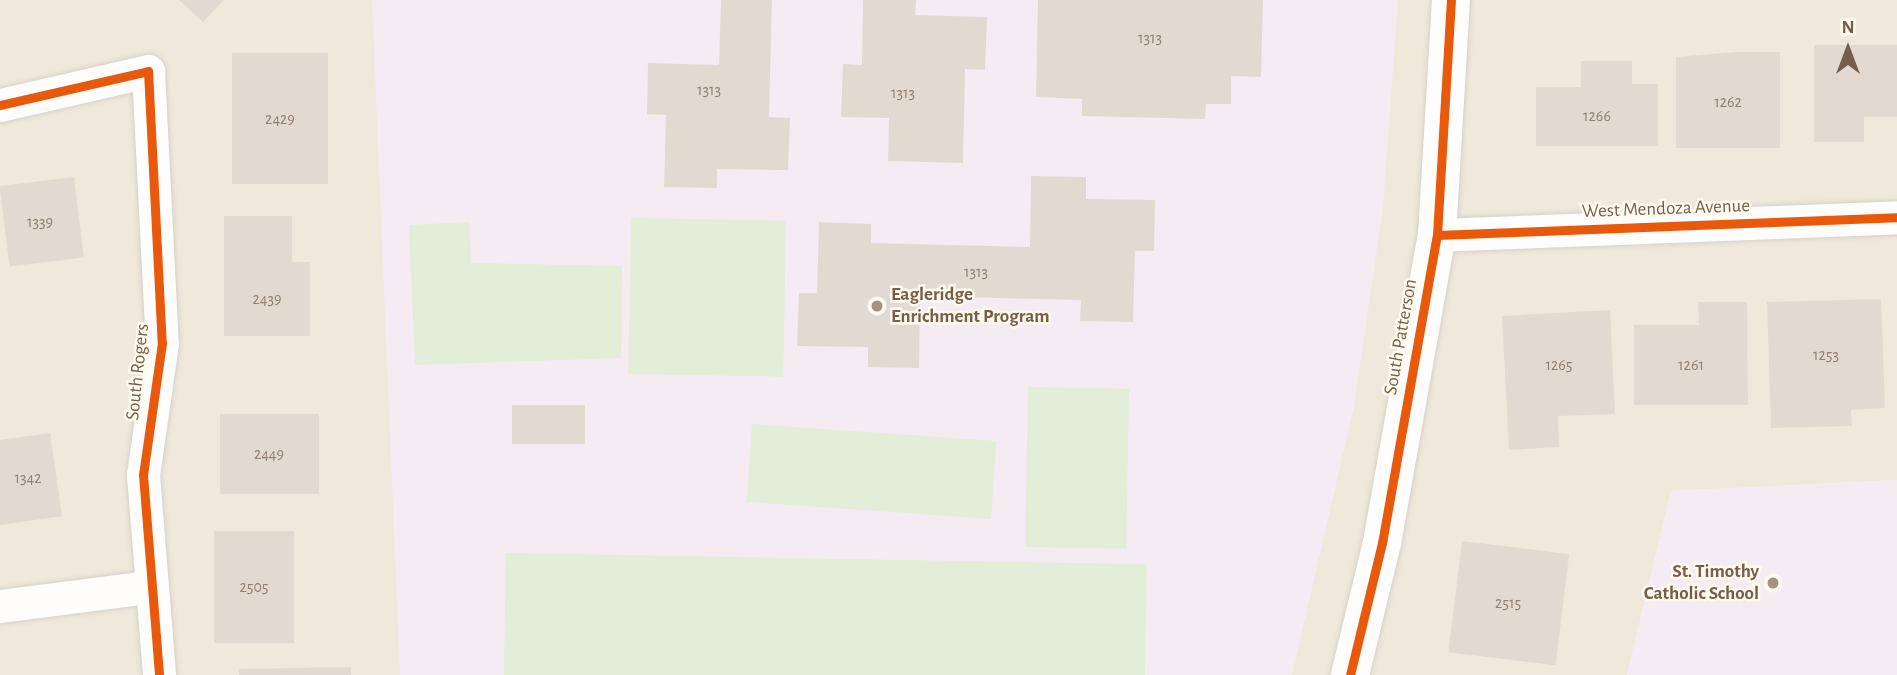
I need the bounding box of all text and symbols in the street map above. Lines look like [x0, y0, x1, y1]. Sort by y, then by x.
north arrow [1813, 14, 1883, 84]
text: N [1841, 18, 1855, 37]
house number: 1313 [1138, 28, 1162, 48]
house number: 1313 [697, 80, 721, 100]
house number: 1313 [891, 83, 915, 103]
house number: 1262 [1714, 92, 1742, 112]
house number: 1266 [1583, 106, 1611, 126]
house number: 2429 [265, 109, 295, 129]
street label: West Mendoza Avenue [1581, 195, 1751, 223]
house number: 1339 [27, 212, 53, 232]
house number: 1313 [964, 262, 988, 282]
street label: South Patterson [1380, 277, 1422, 397]
place label: Eagleridge Enrichment Program [891, 284, 1050, 328]
house number: 2439 [252, 289, 282, 309]
marker: Eagleridge Enrichment Program [869, 298, 885, 314]
street label: South Rogers [122, 323, 154, 421]
house number: 1253 [1813, 345, 1839, 365]
house number: 1265 [1546, 355, 1572, 375]
house number: 1261 [1678, 355, 1704, 375]
house number: 2449 [254, 444, 284, 464]
house number: 1342 [14, 468, 42, 488]
place label: St. Timothy Catholic School [1644, 561, 1759, 605]
marker: St. Timothy Catholic School [1765, 575, 1781, 591]
house number: 2505 [239, 577, 269, 597]
house number: 2515 [1495, 593, 1521, 613]

